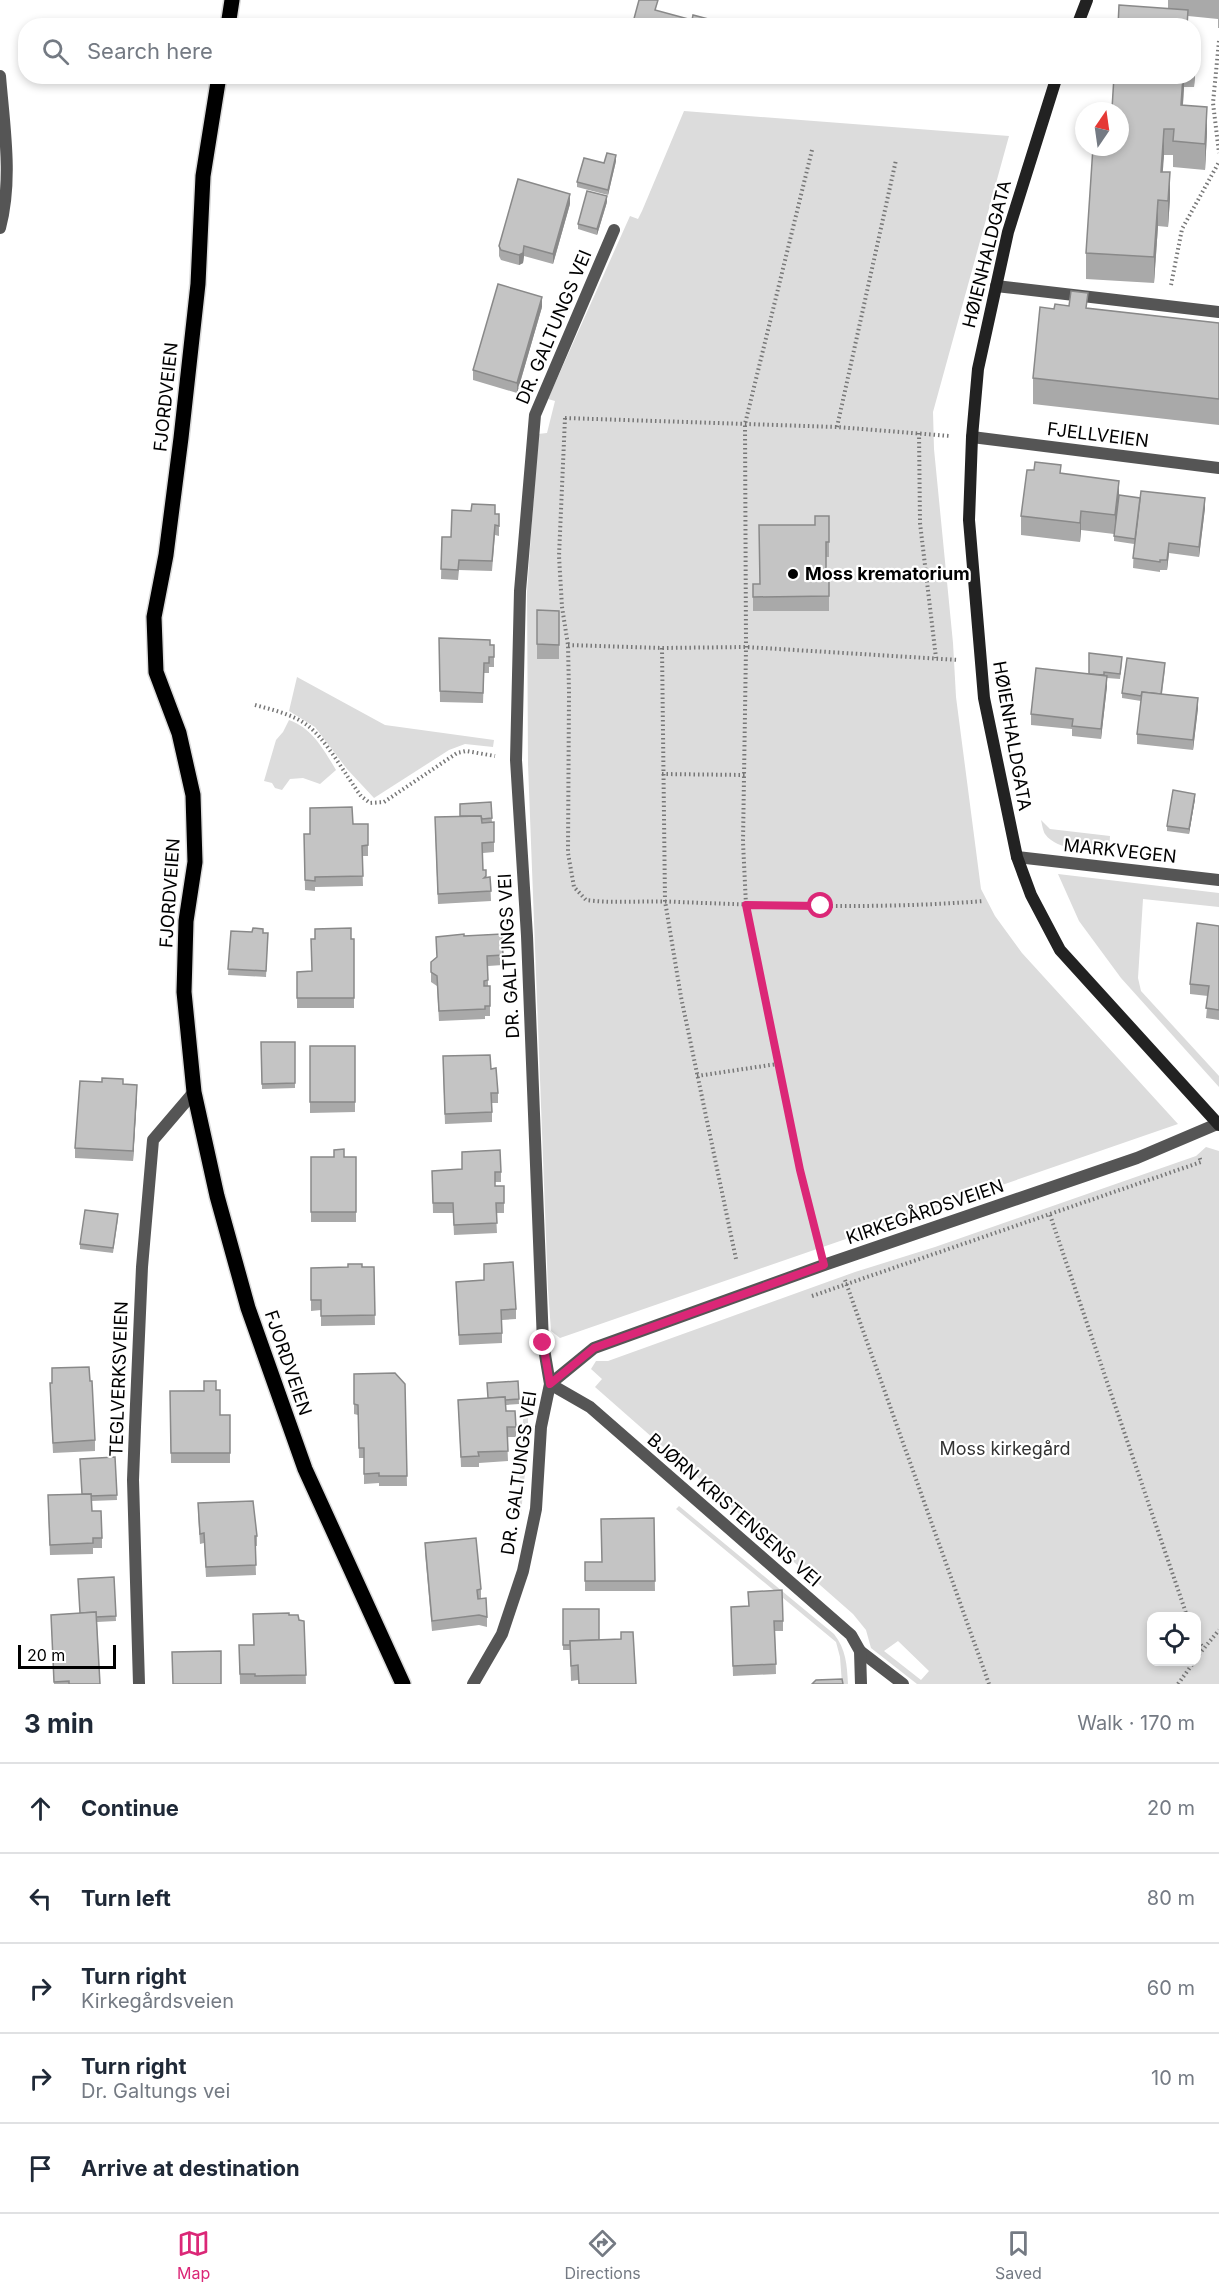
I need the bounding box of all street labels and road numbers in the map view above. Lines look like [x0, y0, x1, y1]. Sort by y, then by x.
street label: HØIENHALDGATA [958, 178, 1015, 330]
street label: DR. GALTUNGS VEI [512, 247, 596, 407]
street label: FJORDVEIEN [149, 341, 182, 453]
street label: FJELLVEIEN [1046, 418, 1150, 451]
street label: HØIENHALDGATA [989, 659, 1036, 812]
street label: MARKVEGEN [1063, 834, 1178, 867]
street label: FJORDVEIEN [155, 837, 184, 949]
street label: DR. GALTUNGS VEI [494, 873, 523, 1039]
street label: KIRKEGÅRDSVEIEN [843, 1173, 1006, 1248]
street label: TEGLVERKSVEIEN [105, 1301, 132, 1457]
street label: FJORDVEIEN [261, 1307, 316, 1418]
street label: DR. GALTUNGS VEI [497, 1390, 540, 1556]
street label: BJØRN KRISTENSENS VEI [643, 1429, 825, 1591]

